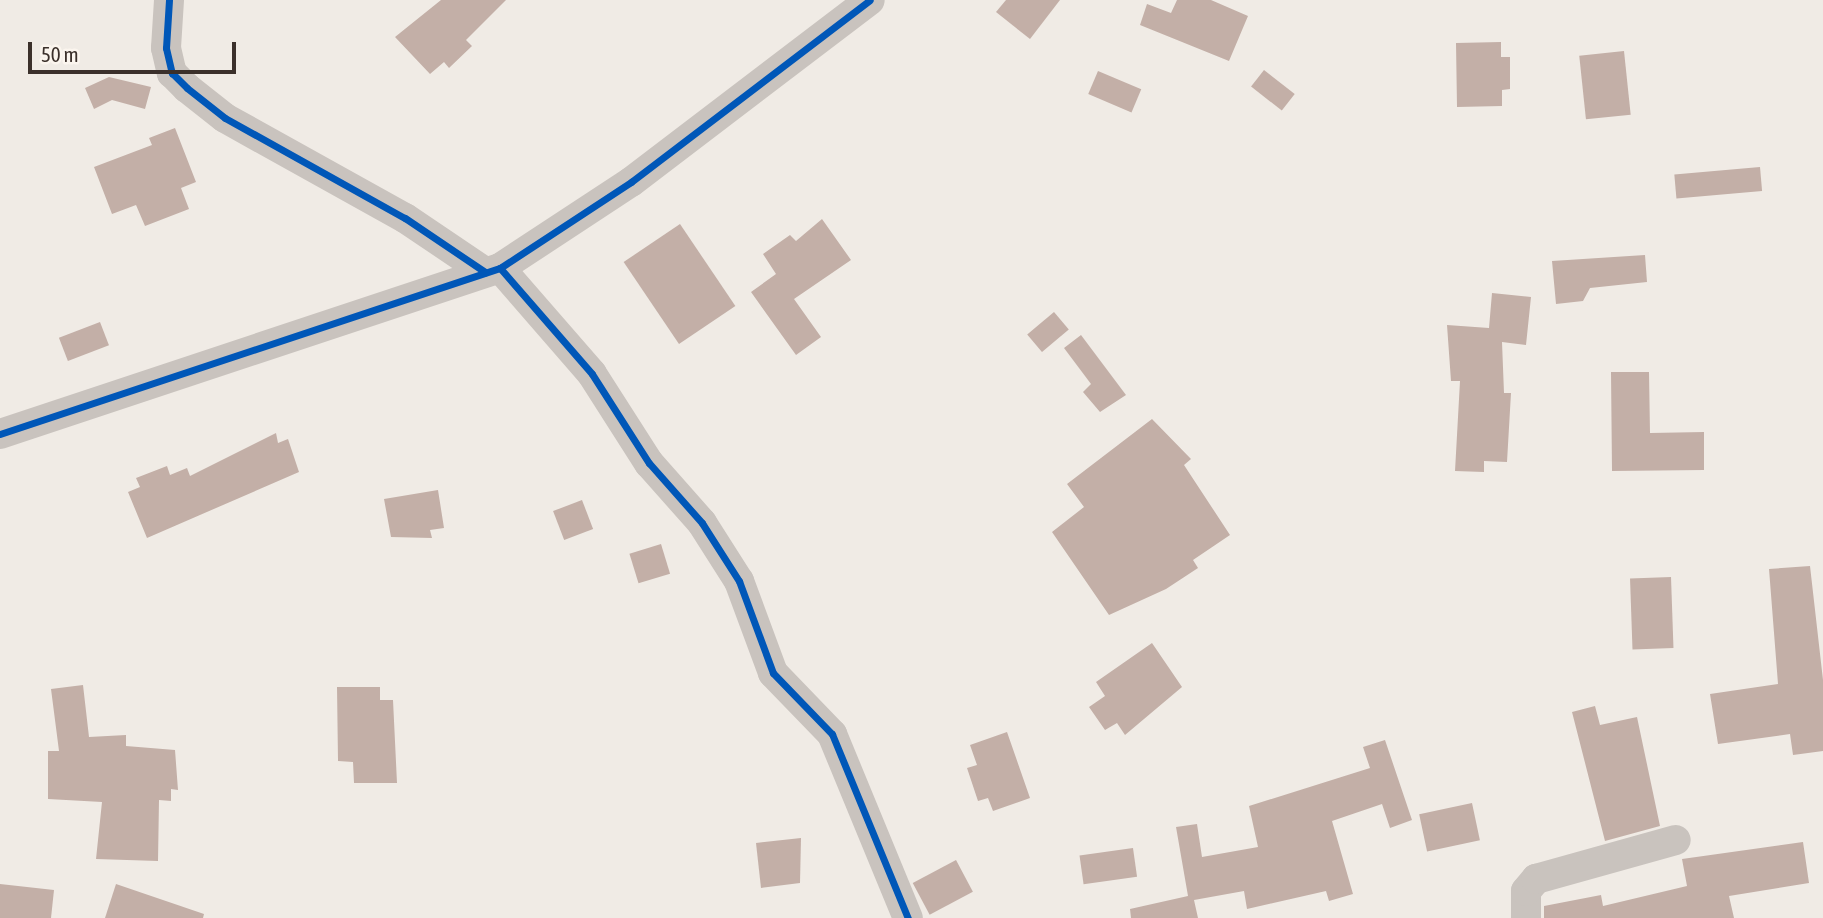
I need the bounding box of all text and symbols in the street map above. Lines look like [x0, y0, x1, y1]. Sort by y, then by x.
scale bar [32, 28, 240, 72]
text: 50 m [41, 42, 79, 66]

